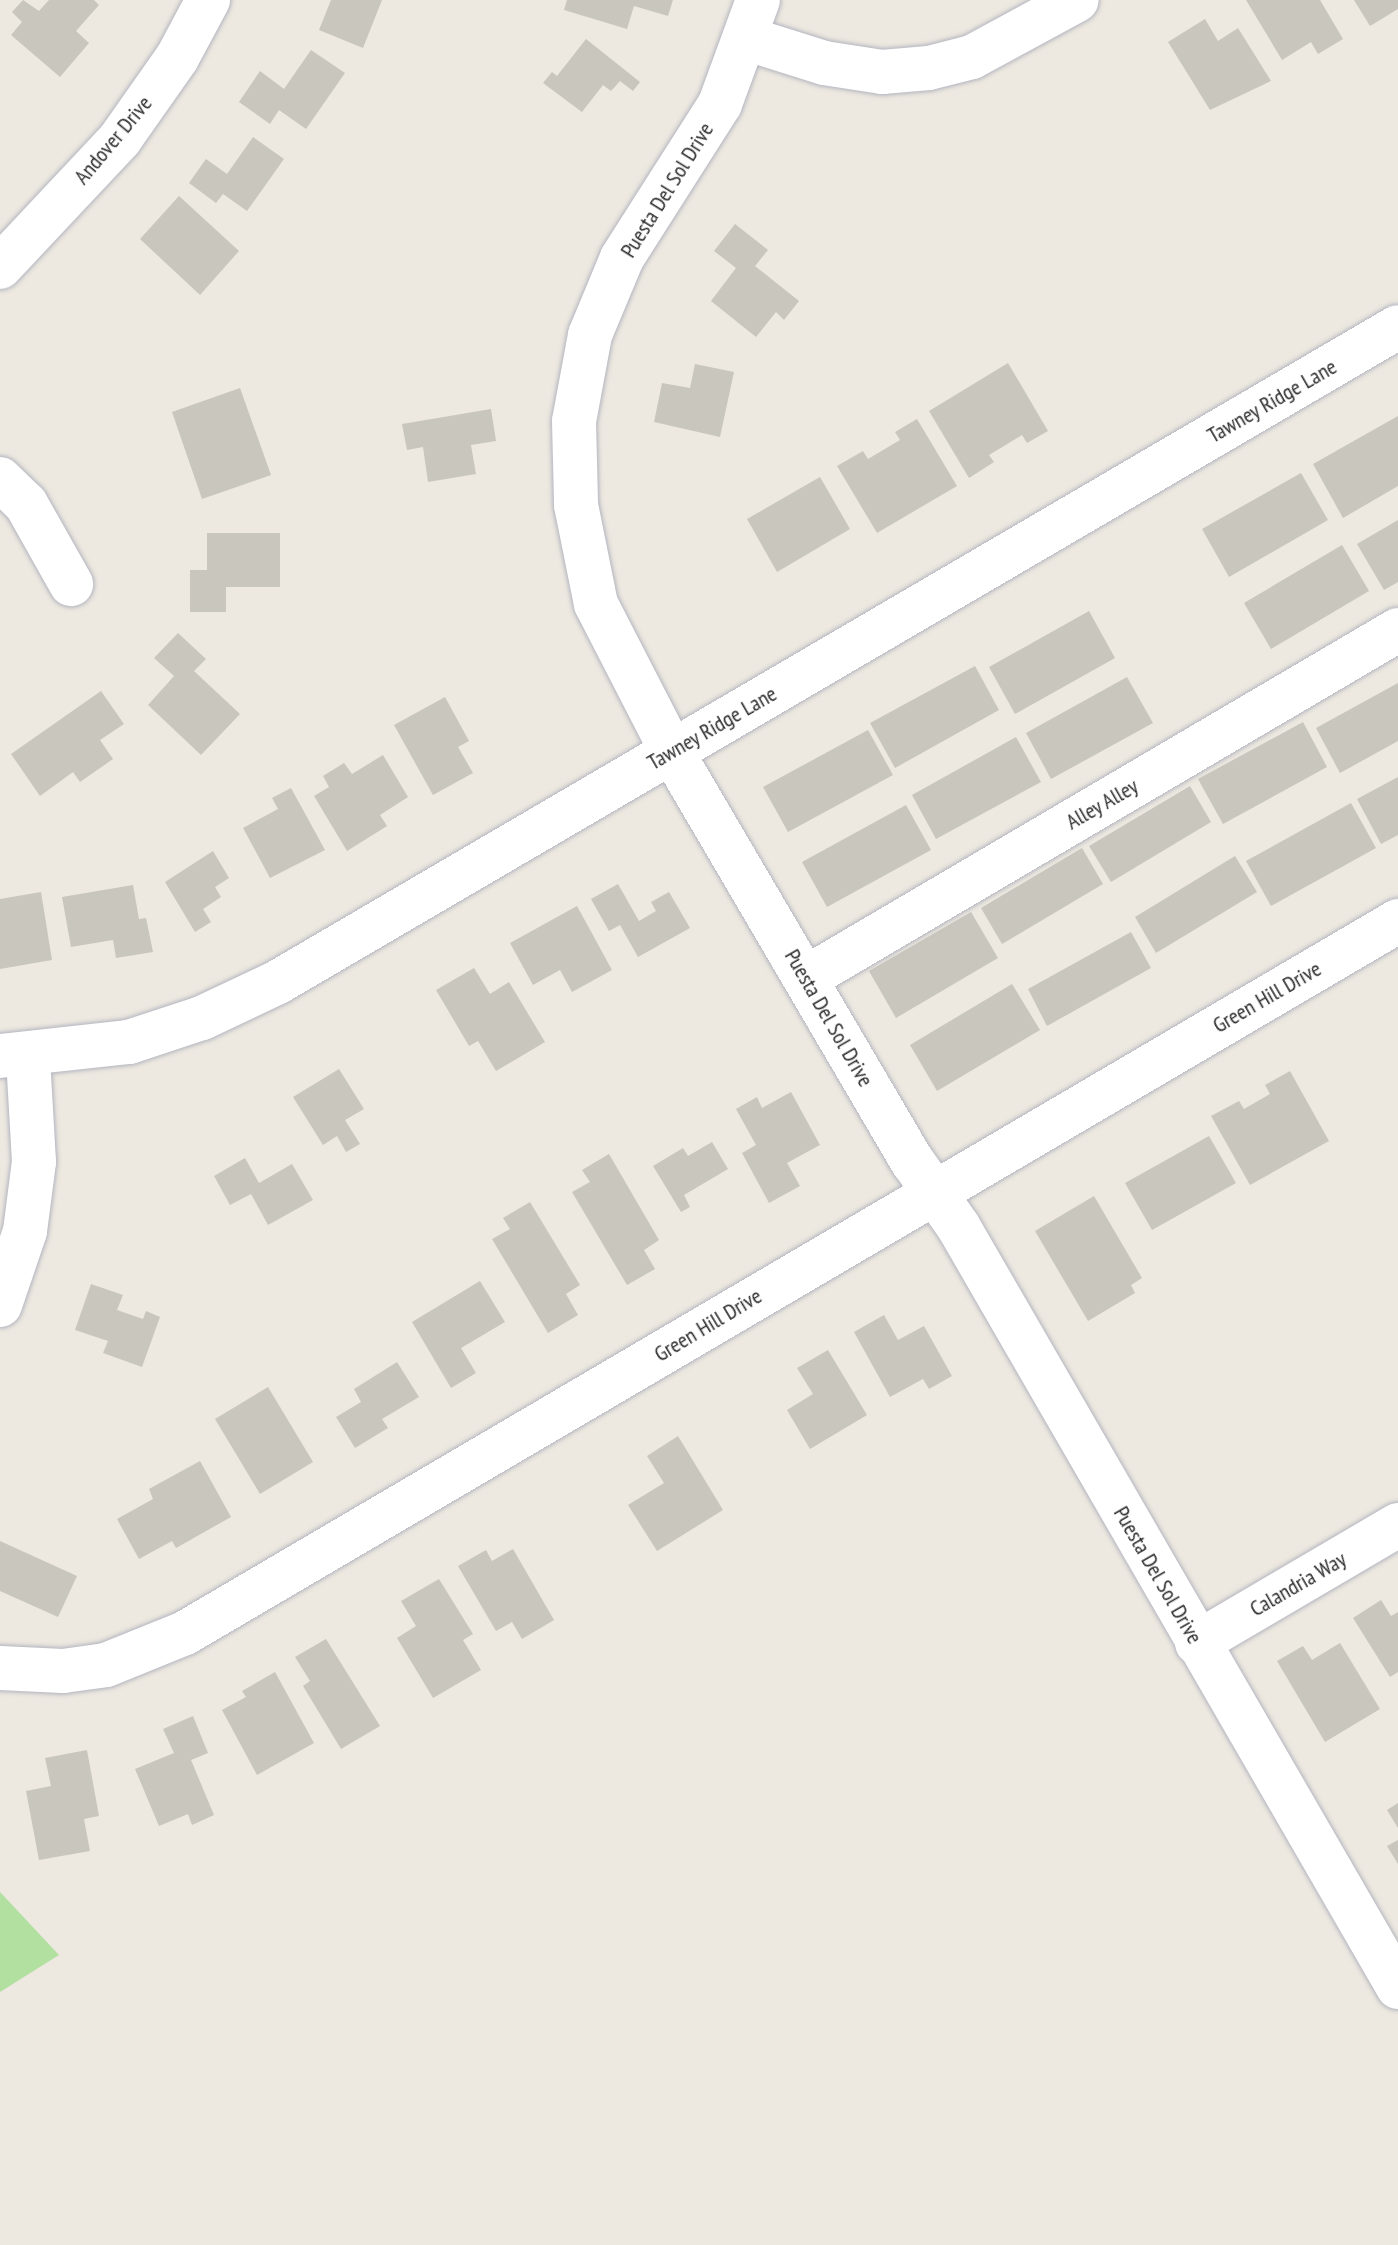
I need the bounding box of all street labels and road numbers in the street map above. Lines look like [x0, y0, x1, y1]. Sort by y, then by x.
street label: Andover Drive [68, 90, 158, 190]
street label: Puesta Del Sol Drive [615, 118, 719, 262]
street label: Tawney Ridge Lane [1202, 353, 1342, 449]
street label: Tawney Ridge Lane [642, 680, 782, 776]
street label: Alley Alley [1061, 773, 1143, 835]
street label: Puesta Del Sol Drive [779, 945, 879, 1091]
street label: Green Hill Drive [1208, 955, 1326, 1039]
street label: Green Hill Drive [650, 1283, 766, 1367]
street label: Puesta Del Sol Drive [1108, 1502, 1208, 1648]
street label: Calandria Way [1245, 1546, 1351, 1622]

